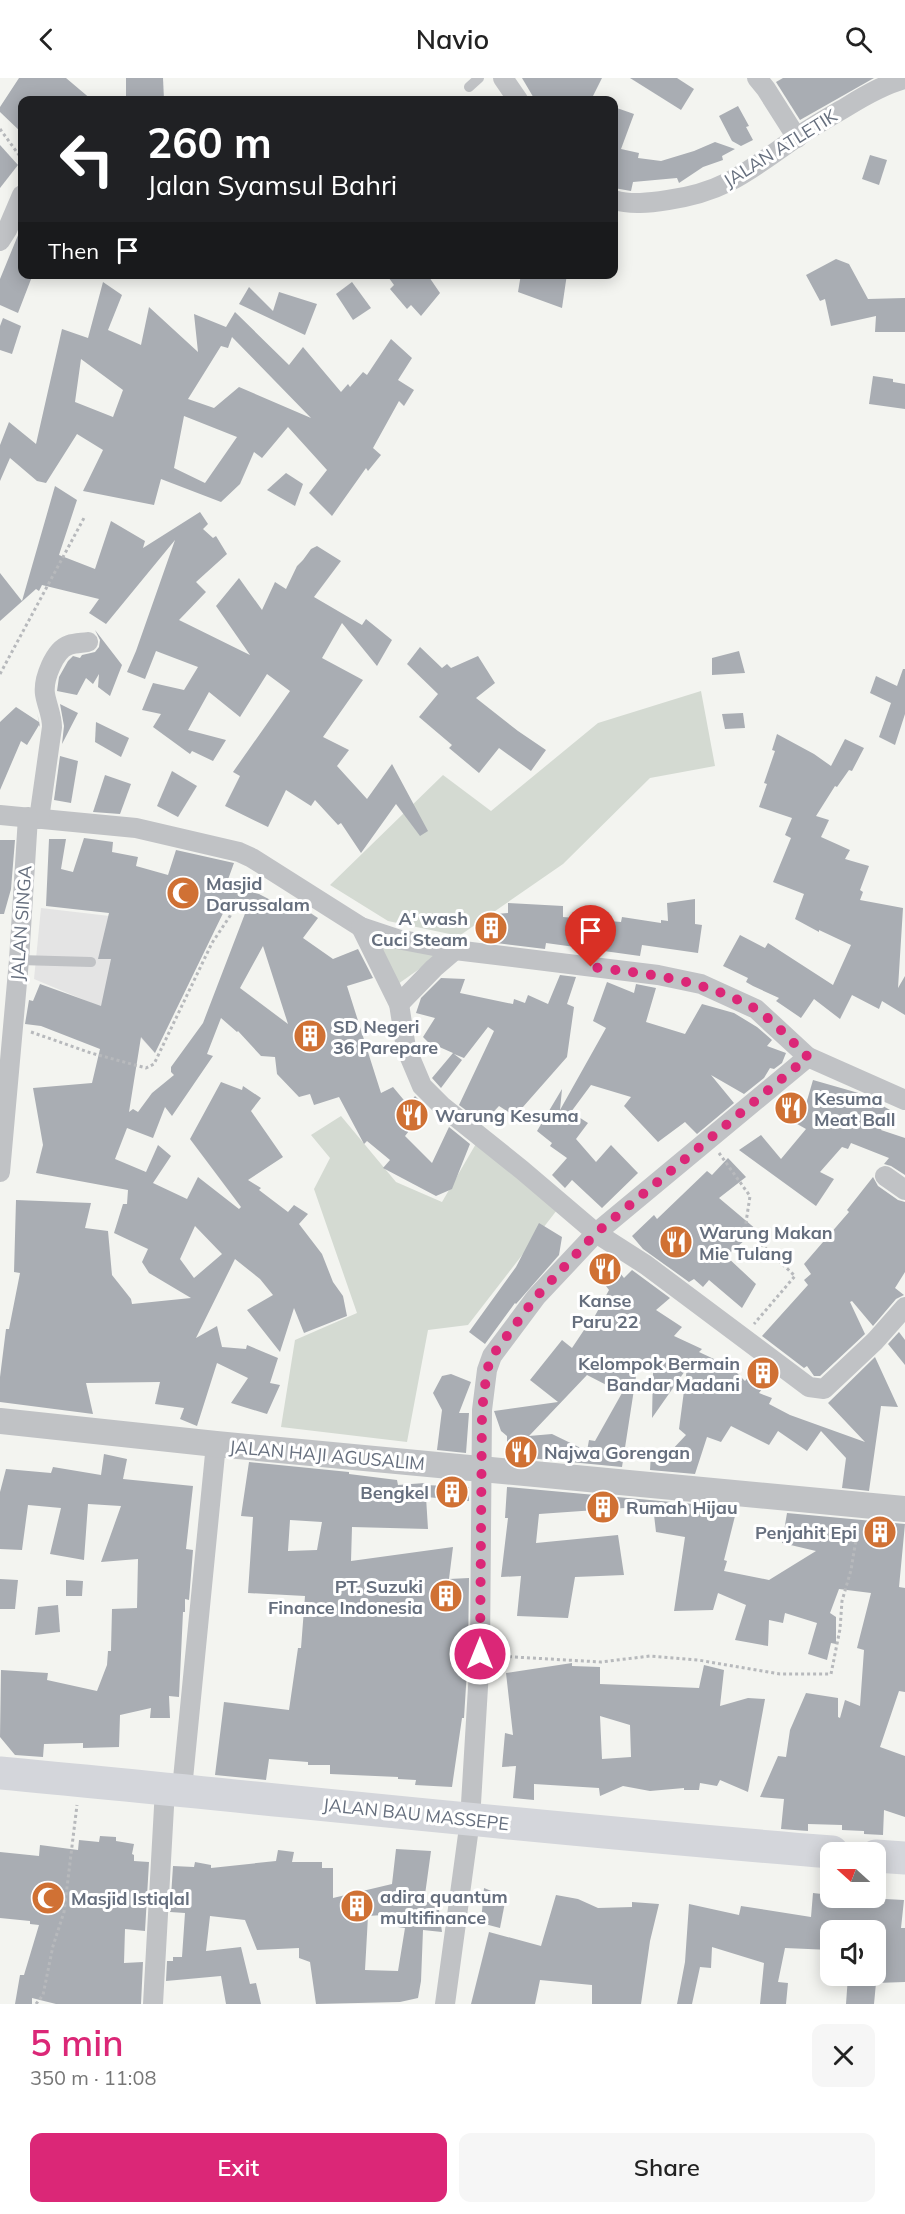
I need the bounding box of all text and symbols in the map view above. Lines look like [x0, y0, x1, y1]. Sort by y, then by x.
text: Navio [416, 22, 489, 56]
icon: back [30, 23, 63, 56]
icon: search [842, 23, 875, 56]
street label: JALAN ATLETIK [719, 104, 842, 192]
text: 260 m [147, 116, 272, 169]
icon: left [48, 120, 126, 198]
text: Jalan Syamsul Bahri [147, 168, 397, 202]
icon: arrive [111, 234, 144, 267]
text: Then [48, 237, 99, 265]
street label: JALAN SINGA [5, 864, 37, 982]
place label: Masjid Darussalam [206, 872, 310, 916]
mosque icon: Masjid Darussalam [165, 875, 201, 911]
pin [565, 905, 616, 967]
place label: A' wash Cuci Steam [371, 907, 468, 951]
building icon: A' wash Cuci Steam [473, 910, 509, 946]
icon: arrive [574, 914, 607, 947]
place label: SD Negeri 36 Parepare [333, 1015, 438, 1059]
building icon: SD Negeri 36 Parepare [292, 1018, 328, 1054]
place label: Kesuma Meat Ball [814, 1087, 895, 1131]
restaurant icon: Kesuma Meat Ball [773, 1090, 809, 1126]
restaurant icon: Warung Kesuma [394, 1097, 430, 1133]
place label: Warung Kesuma [435, 1104, 579, 1127]
place label: Warung Makan Mie Tulang [699, 1221, 833, 1265]
restaurant icon: Warung Makan Mie Tulang [658, 1224, 694, 1260]
restaurant icon: Kanse Paru 22 [587, 1251, 623, 1287]
place label: Kanse Paru 22 [571, 1289, 639, 1333]
place label: Kelompok Bermain Bandar Madani [578, 1352, 740, 1396]
building icon: Kelompok Bermain Bandar Madani [745, 1355, 781, 1391]
restaurant icon: Najwa Gorengan [503, 1434, 539, 1470]
street label: JALAN HAJI AGUSALIM [228, 1435, 426, 1475]
place label: Najwa Gorengan [544, 1441, 690, 1464]
building icon: Bengkel [434, 1474, 470, 1510]
place label: Bengkel [360, 1481, 429, 1504]
building icon: Rumah Hijau [585, 1489, 621, 1525]
place label: Rumah Hijau [626, 1496, 738, 1519]
building icon: Penjahit Epi [862, 1514, 898, 1550]
place label: Penjahit Epi [755, 1521, 857, 1544]
place label: PT. Suzuki Finance Indonesia [268, 1575, 423, 1619]
building icon: PT. Suzuki Finance Indonesia [428, 1578, 464, 1614]
position arrow [448, 1622, 512, 1686]
street label: JALAN BAU MASSEPE [322, 1793, 510, 1835]
north arrow [820, 1842, 886, 1908]
map controls [820, 1842, 886, 1986]
mosque icon: Masjid Istiqlal [30, 1880, 66, 1916]
place label: adira quantum multifinance [380, 1885, 508, 1929]
place label: Masjid Istiqlal [71, 1887, 190, 1910]
building icon: adira quantum multifinance [339, 1888, 375, 1924]
button: sound [820, 1920, 886, 1986]
text: 5 min [30, 2020, 124, 2065]
button: close [812, 2024, 875, 2087]
text: 350 m · 11:08 [30, 2065, 156, 2090]
button: Exit [30, 2133, 447, 2202]
button: Share [459, 2133, 875, 2202]

